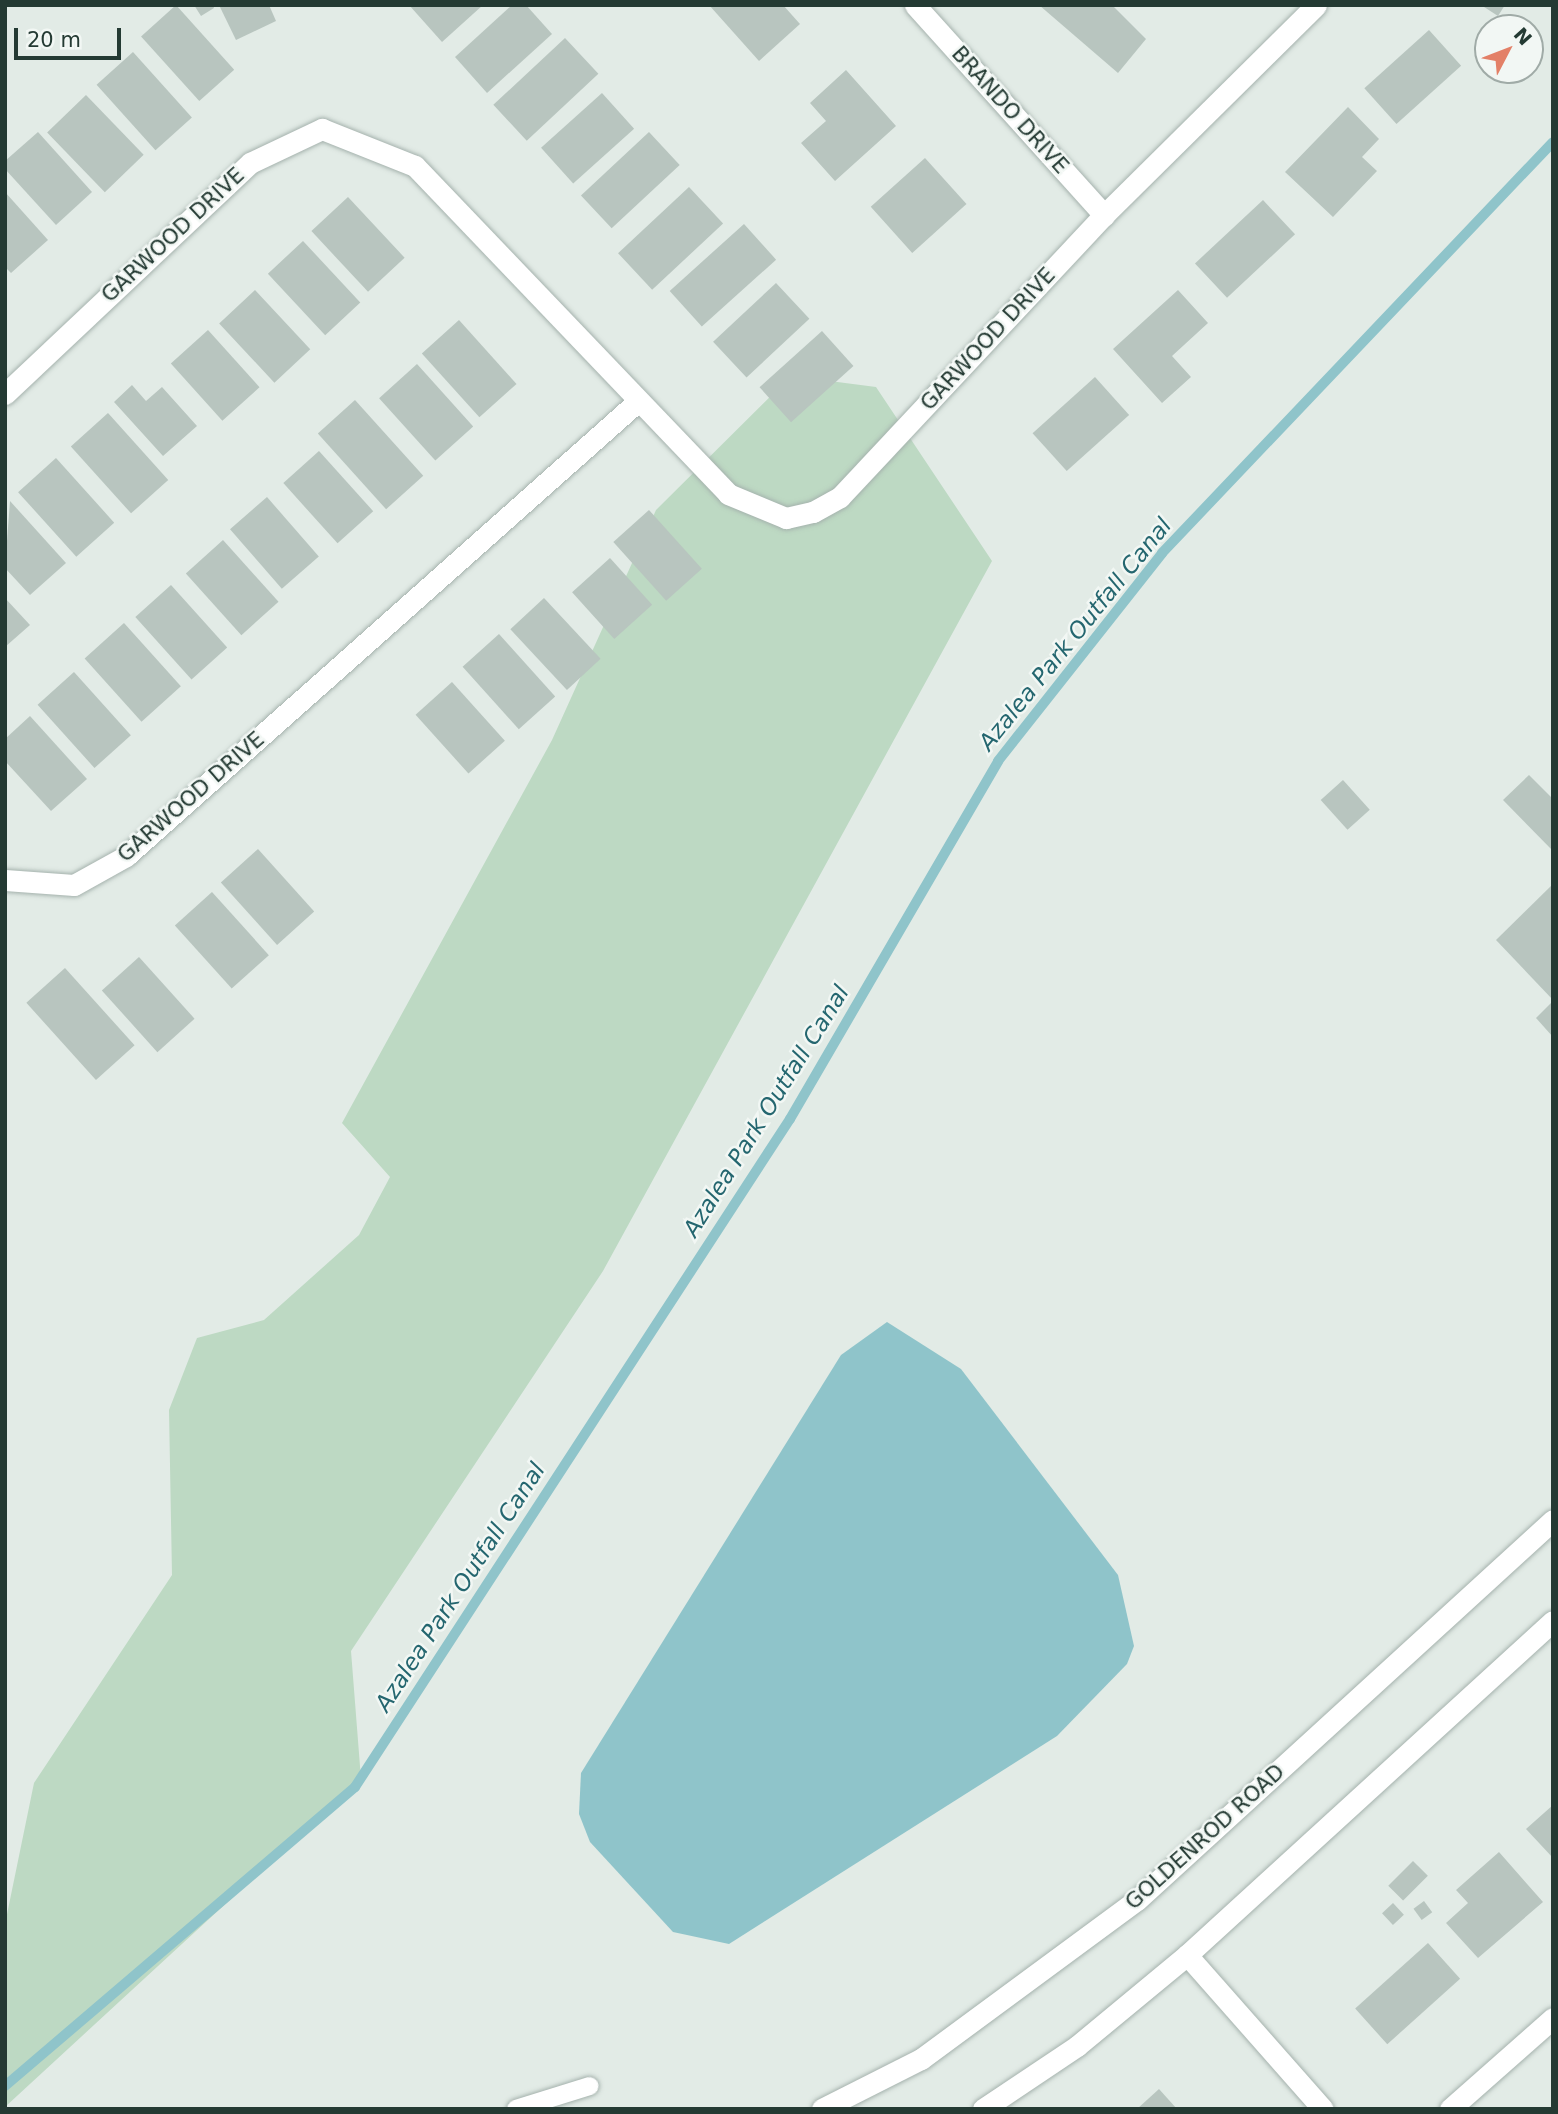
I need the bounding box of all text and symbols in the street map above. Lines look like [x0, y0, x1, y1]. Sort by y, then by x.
scale bar [18, 14, 124, 58]
north arrow [1474, 14, 1544, 84]
text: N [1510, 23, 1537, 50]
text: 20 m [27, 28, 81, 52]
street label: BRANDO DRIVE [946, 41, 1074, 179]
street label: GARWOOD DRIVE [97, 162, 249, 308]
street label: GARWOOD DRIVE [915, 263, 1061, 415]
water label: Azalea Park Outfall Canal [973, 512, 1177, 756]
street label: GARWOOD DRIVE [113, 727, 269, 867]
water label: Azalea Park Outfall Canal [677, 980, 855, 1242]
water label: Azalea Park Outfall Canal [369, 1457, 551, 1717]
street label: GOLDENROD ROAD [1120, 1759, 1290, 1915]

